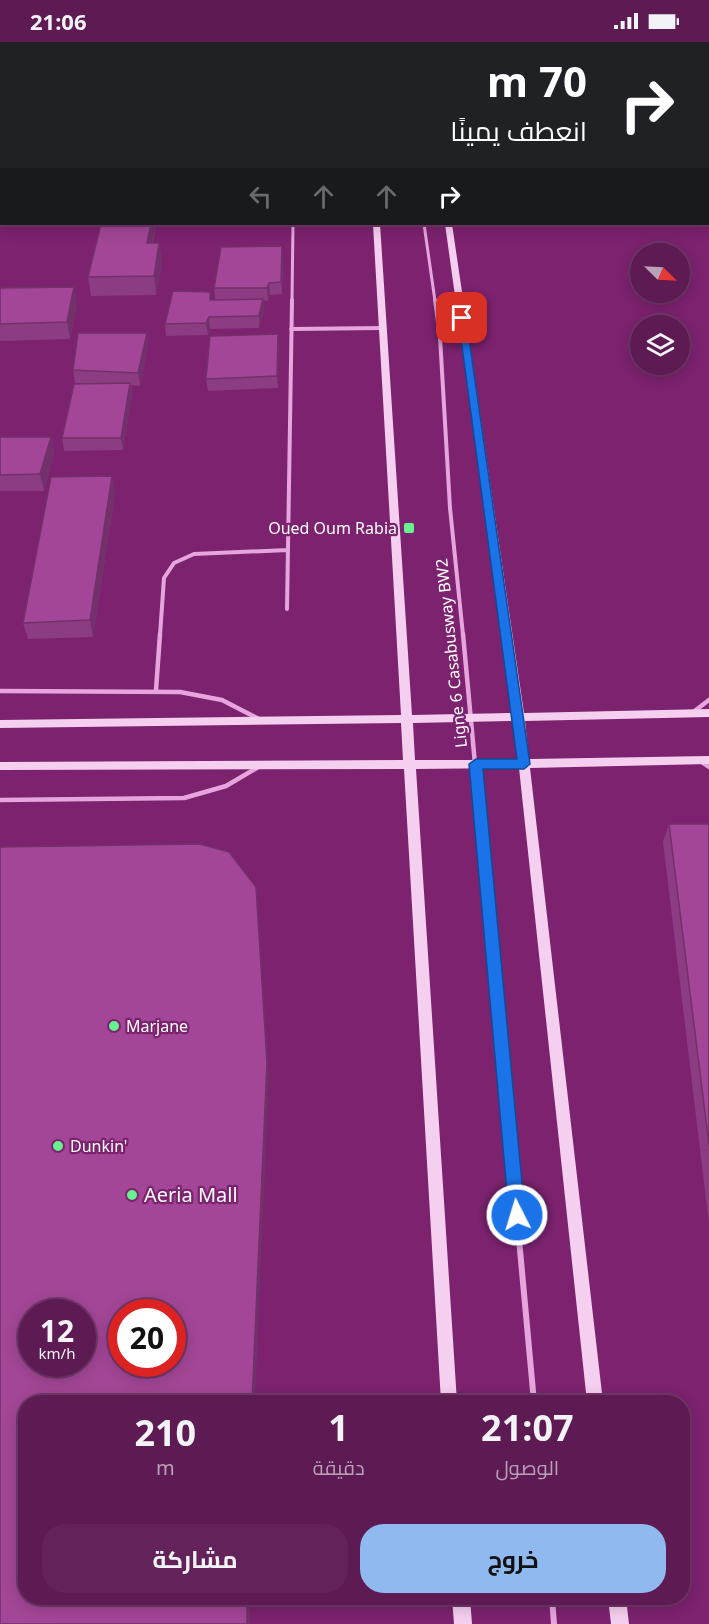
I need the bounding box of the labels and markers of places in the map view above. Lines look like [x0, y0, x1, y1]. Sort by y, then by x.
pin [436, 292, 487, 343]
place label: Oued Oum Rabia [268, 517, 397, 539]
marker: Oued Oum Rabia [402, 521, 416, 535]
place label: Marjane [126, 1015, 188, 1037]
marker: Marjane [107, 1019, 121, 1033]
place label: Dunkin' [70, 1135, 127, 1157]
marker: Dunkin' [51, 1139, 65, 1153]
place label: Aeria Mall [144, 1181, 238, 1208]
marker: Aeria Mall [125, 1188, 139, 1202]

